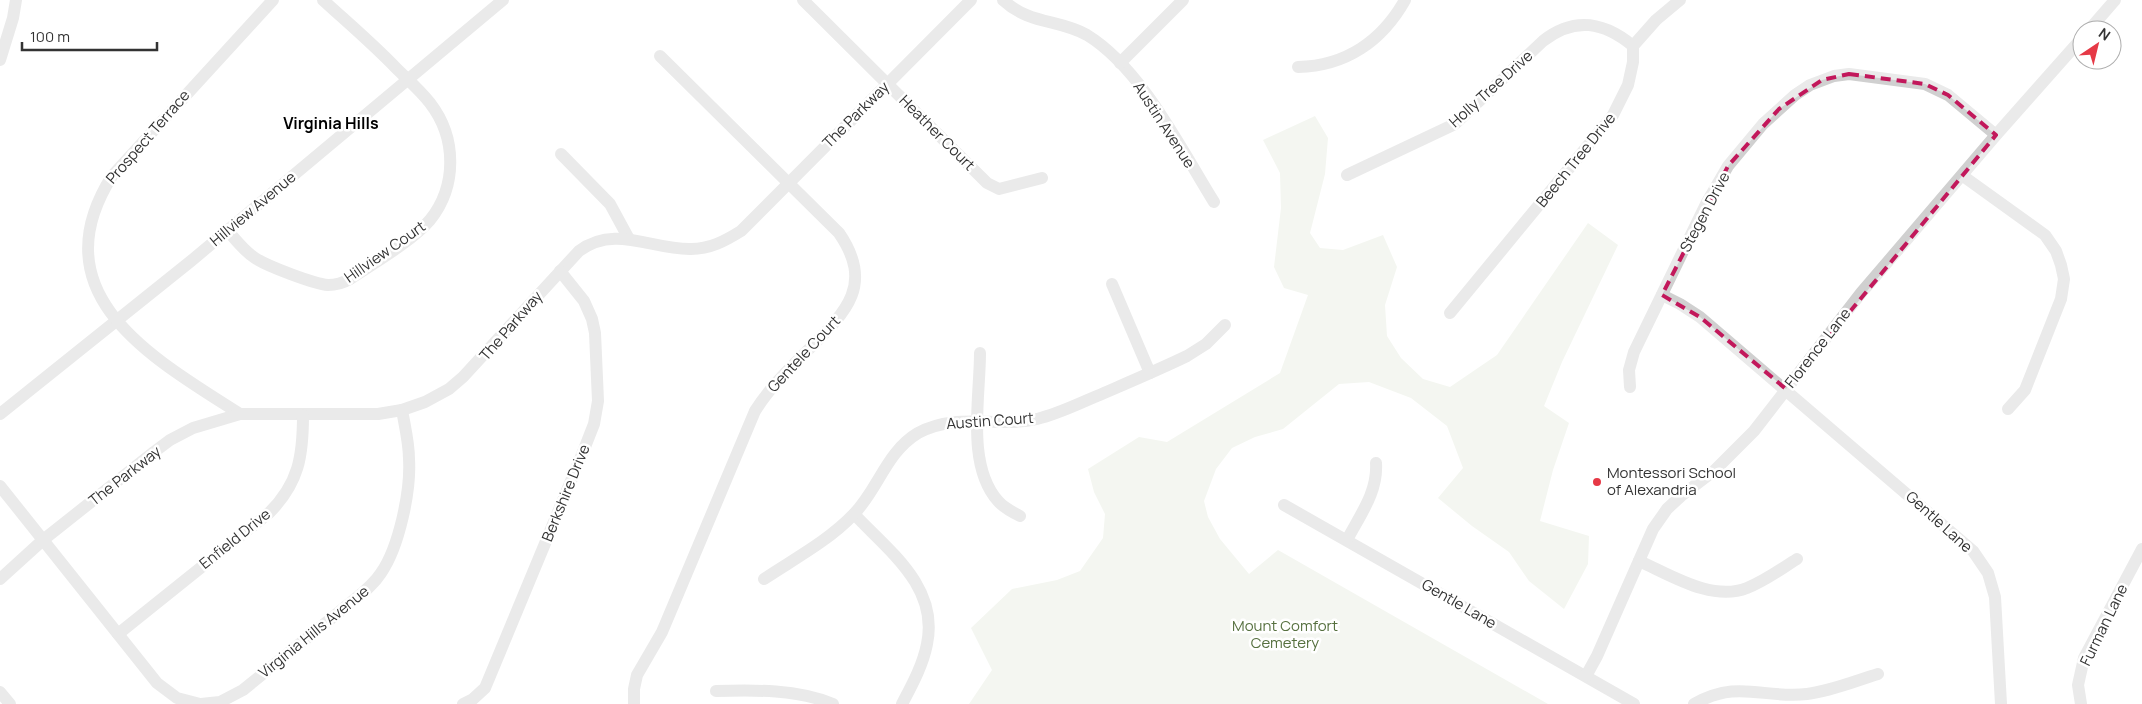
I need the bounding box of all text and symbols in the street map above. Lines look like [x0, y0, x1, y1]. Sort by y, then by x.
scale bar [22, 20, 158, 52]
north arrow [2072, 20, 2122, 70]
text: N [2095, 23, 2114, 45]
text: 100 m [30, 26, 70, 47]
street label: Holly Tree Drive [1444, 45, 1537, 132]
street label: The Parkway [818, 77, 894, 153]
street label: Austin Avenue [1129, 77, 1200, 172]
street label: Prospect Terrace [101, 85, 194, 188]
street label: Heather Court [895, 90, 980, 175]
street label: Beech Tree Drive [1531, 108, 1620, 211]
district label: Virginia Hills [283, 112, 379, 134]
street label: Hillview Avenue [205, 166, 300, 251]
street label: Stegen Drive [1675, 168, 1735, 256]
street label: Hillview Court [340, 216, 430, 287]
street label: The Parkway [474, 286, 547, 365]
street label: Florence Lane [1780, 303, 1856, 392]
street label: Gentele Court [763, 311, 845, 397]
street label: Austin Court [946, 407, 1034, 434]
street label: The Parkway [84, 441, 165, 510]
street label: Berkshire Drive [536, 441, 595, 545]
place label: Montessori School of Alexandria [1607, 462, 1736, 500]
marker: Montessori School of Alexandria [1591, 476, 1603, 488]
street label: Gentle Lane [1901, 486, 1977, 557]
street label: Enfield Drive [195, 503, 275, 574]
street label: Gentle Lane [1418, 574, 1501, 634]
street label: Virginia Hills Avenue [254, 580, 374, 683]
street label: Furman Lane [2075, 580, 2132, 669]
park label: Mount Comfort Cemetery [1232, 615, 1338, 653]

